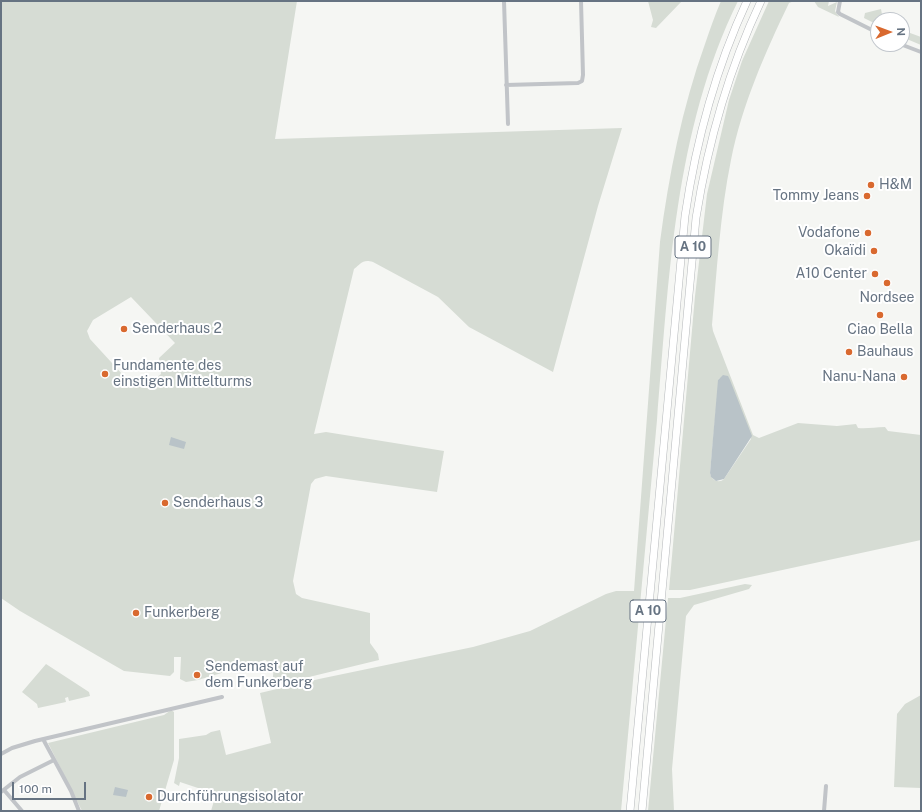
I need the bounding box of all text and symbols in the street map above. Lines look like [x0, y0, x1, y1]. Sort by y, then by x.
north arrow [870, 12, 910, 52]
text: N [895, 27, 907, 36]
place label: H&M [879, 177, 912, 193]
marker: H&M [866, 180, 876, 190]
place label: Tommy Jeans [773, 188, 859, 204]
marker: Tommy Jeans [862, 191, 872, 201]
place label: Vodafone [798, 225, 860, 241]
marker: Vodafone [863, 228, 873, 238]
road number: A 10 [675, 236, 711, 258]
place label: Okaïdi [824, 243, 866, 259]
marker: Okaïdi [869, 246, 879, 256]
place label: A10 Center [795, 266, 867, 282]
marker: A10 Center [870, 269, 880, 279]
marker: Nordsee [882, 278, 892, 288]
place label: Nordsee [859, 290, 915, 306]
marker: Ciao Bella [875, 310, 885, 320]
place label: Senderhaus 2 [132, 321, 222, 337]
place label: Ciao Bella [847, 322, 913, 338]
marker: Senderhaus 2 [119, 324, 129, 334]
place label: Bauhaus [857, 344, 913, 360]
marker: Bauhaus [844, 347, 854, 357]
place label: Fundamente des einstigen Mittelturms [113, 358, 252, 390]
marker: Fundamente des einstigen Mittelturms [100, 369, 110, 379]
place label: Nanu-Nana [822, 369, 896, 385]
marker: Nanu-Nana [899, 372, 909, 382]
place label: Senderhaus 3 [173, 495, 263, 511]
marker: Senderhaus 3 [160, 498, 170, 508]
road number: A 10 [630, 600, 666, 622]
place label: Funkerberg [144, 605, 220, 621]
marker: Funkerberg [131, 608, 141, 618]
place label: Sendemast auf dem Funkerberg [205, 659, 312, 692]
marker: Sendemast auf dem Funkerberg [192, 670, 202, 680]
scale bar [14, 774, 88, 800]
text: 100 m [19, 782, 52, 796]
place label: Durchführungsisolator [157, 789, 304, 805]
marker: Durchführungsisolator [144, 792, 154, 802]

